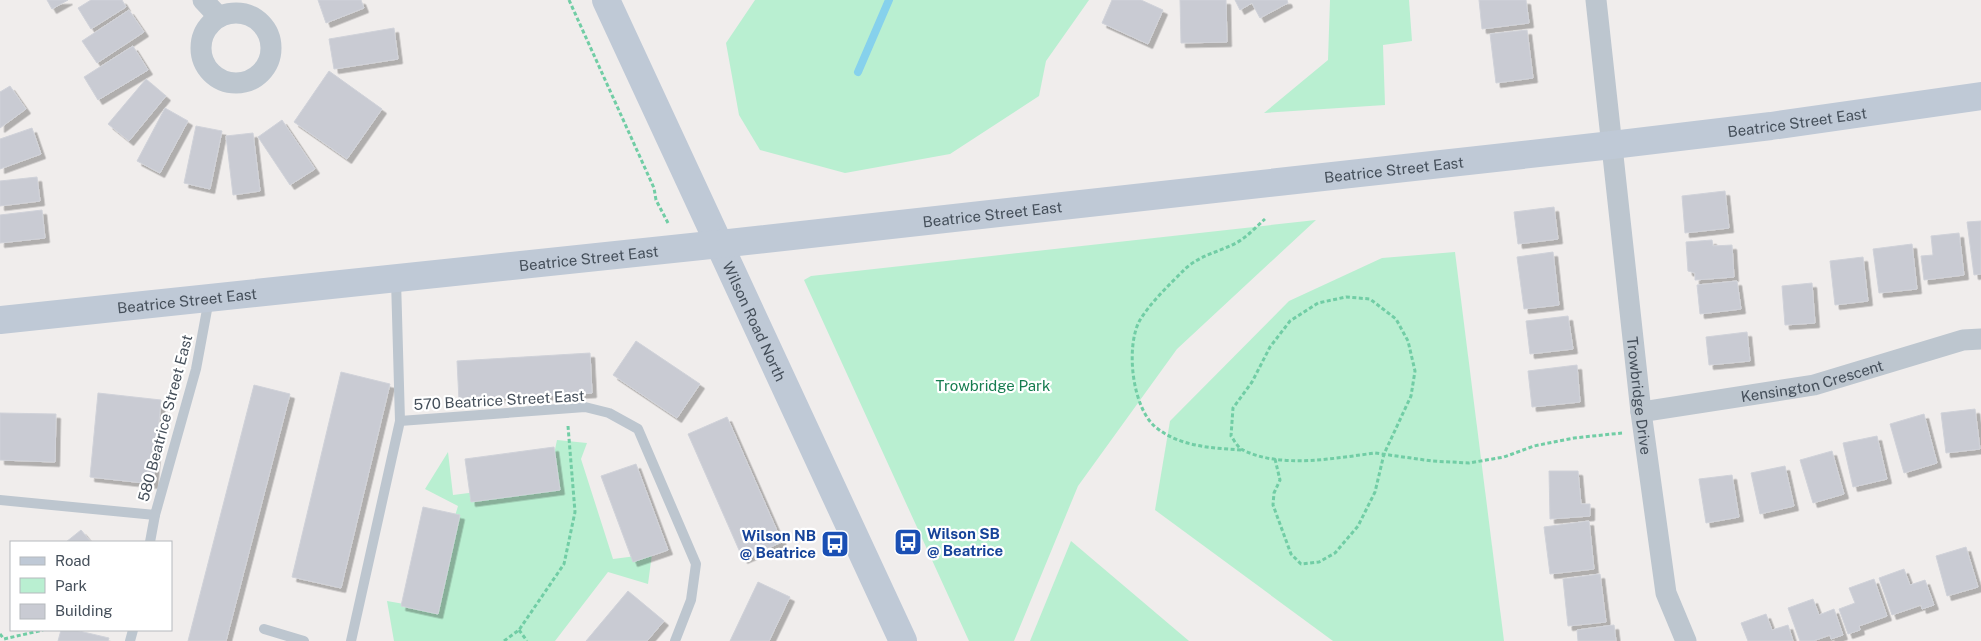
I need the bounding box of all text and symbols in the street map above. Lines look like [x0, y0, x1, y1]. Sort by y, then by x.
street label: Beatrice Street East [1727, 104, 1868, 140]
street label: Beatrice Street East [1323, 153, 1465, 185]
street label: Beatrice Street East [922, 198, 1063, 230]
street label: Beatrice Street East [518, 242, 660, 274]
street label: Wilson Road North [720, 259, 790, 384]
street label: Beatrice Street East [116, 284, 258, 316]
street label: 580 Beatrice Street East [135, 332, 196, 503]
street label: Trowbridge Drive [1624, 336, 1655, 456]
street label: Kensington Crescent [1740, 356, 1885, 405]
park label: Trowbridge Park [936, 377, 1050, 394]
street label: 570 Beatrice Street East [413, 387, 585, 413]
place label: Wilson SB @ Beatrice [927, 525, 1003, 559]
place label: Wilson NB @ Beatrice [740, 527, 816, 561]
bus stop icon: Wilson SB @ Beatrice [893, 527, 923, 557]
bus stop icon: Wilson NB @ Beatrice [820, 529, 850, 559]
legend [10, 541, 172, 631]
text: Road [55, 552, 91, 569]
text: Park [55, 577, 87, 594]
text: Building [55, 602, 113, 619]

